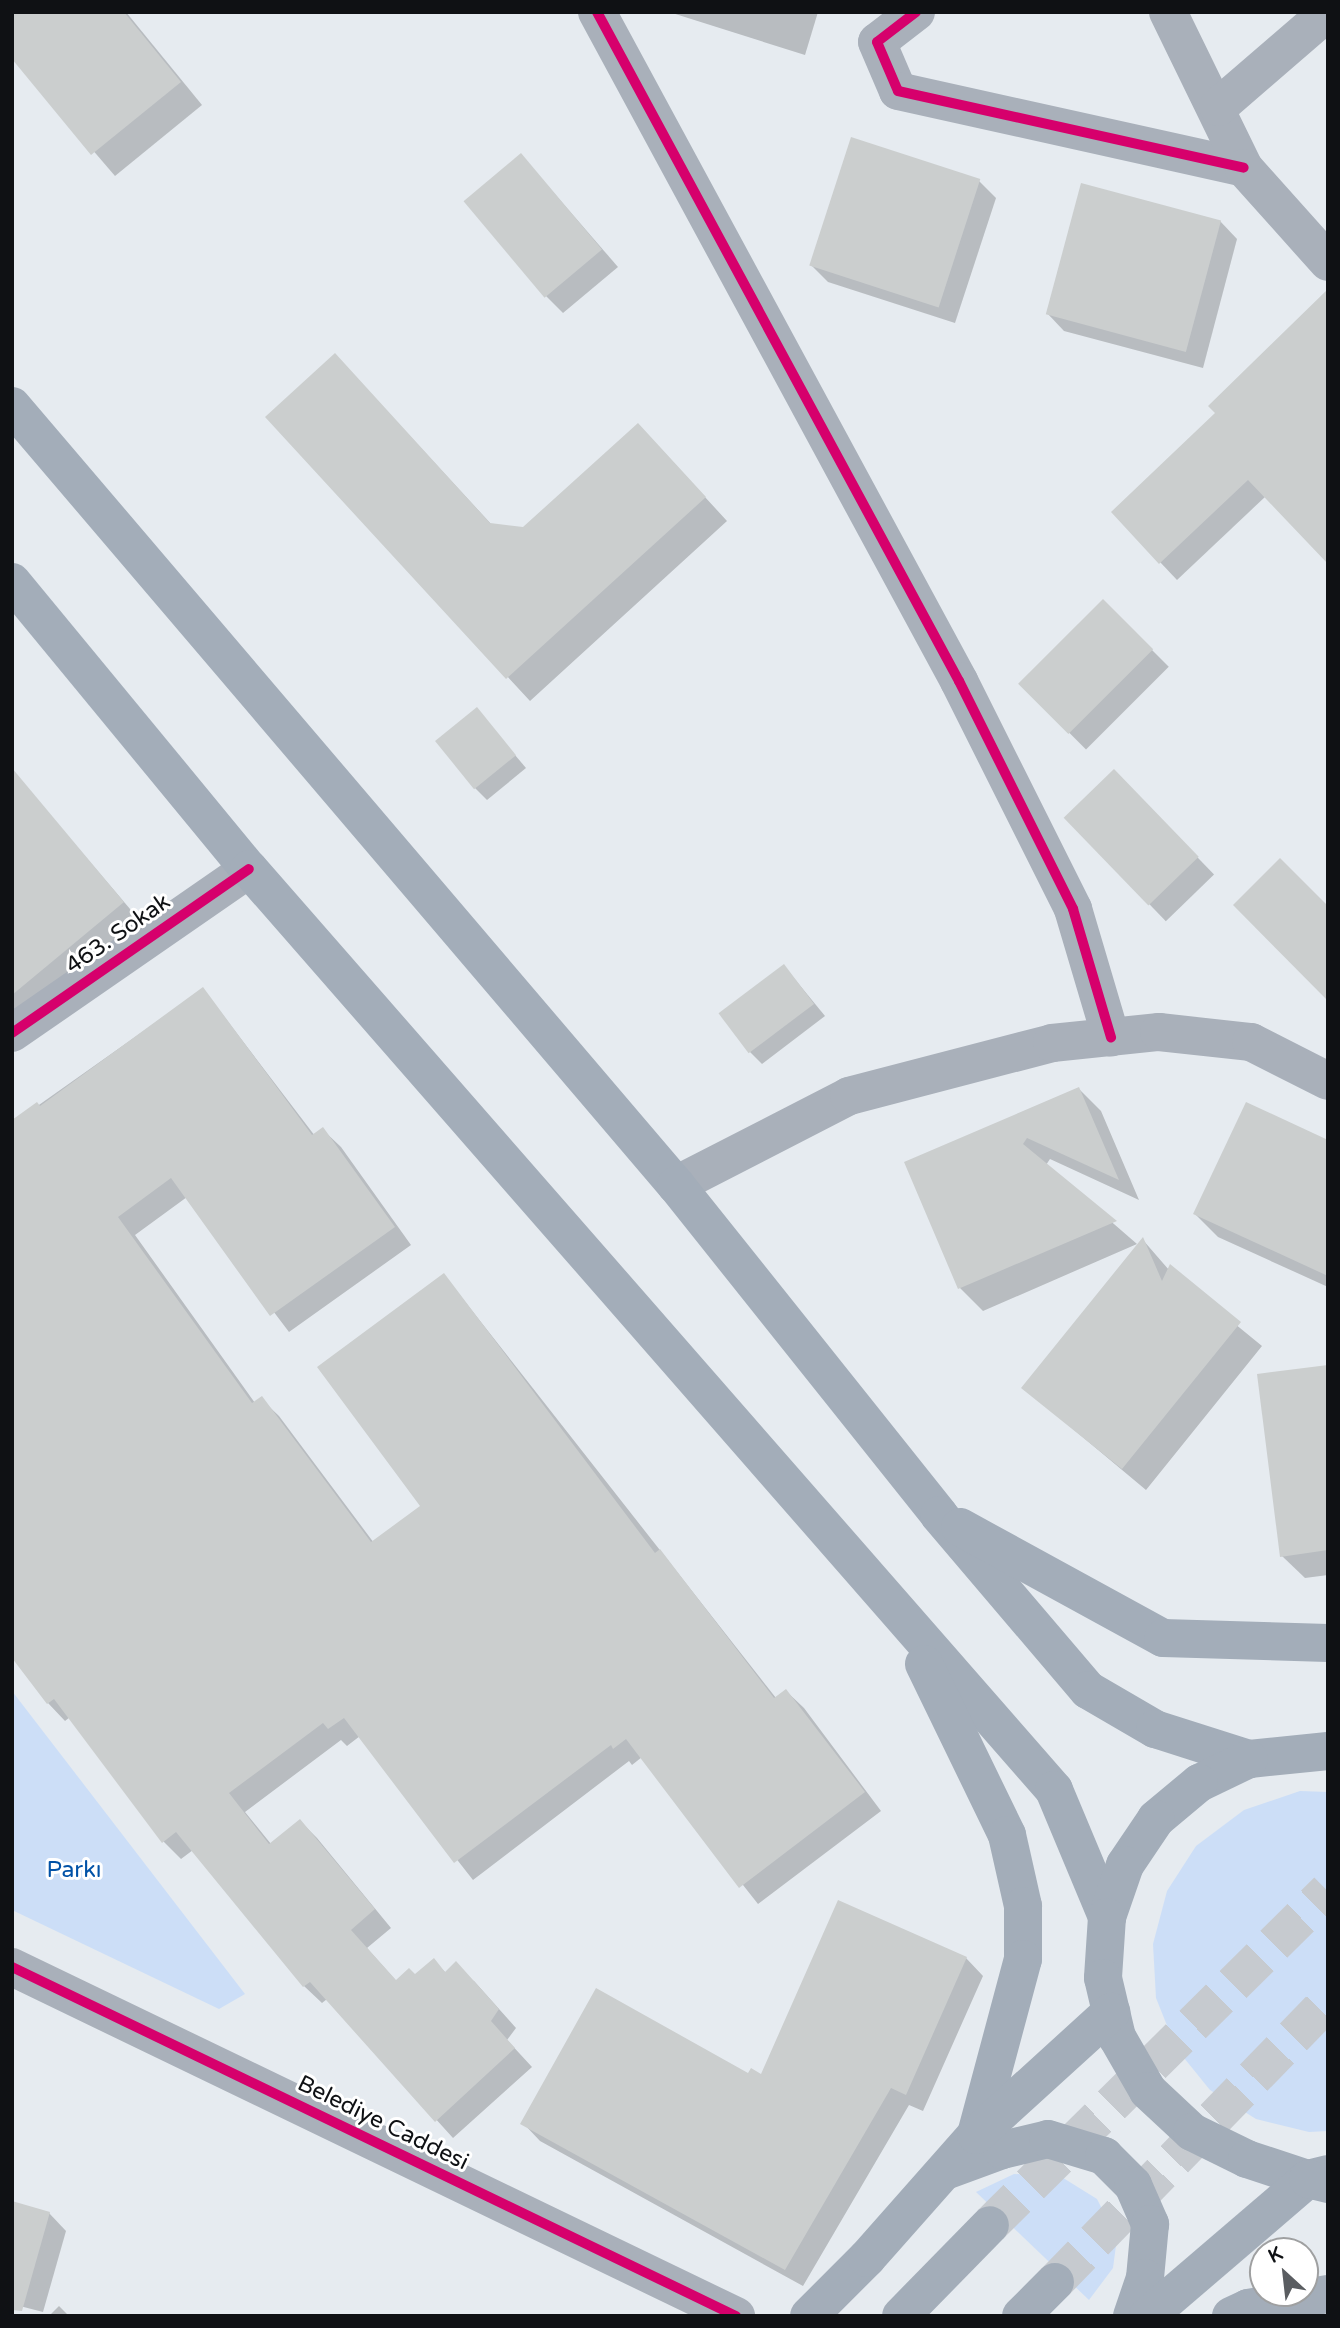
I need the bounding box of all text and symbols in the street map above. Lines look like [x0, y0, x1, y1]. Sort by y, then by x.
street label: 463. Sokak [60, 888, 176, 980]
park label: Parkı [47, 1856, 101, 1884]
street label: Belediye Caddesi [293, 2070, 473, 2176]
north arrow [1249, 2237, 1319, 2307]
text: K [1265, 2242, 1286, 2268]

